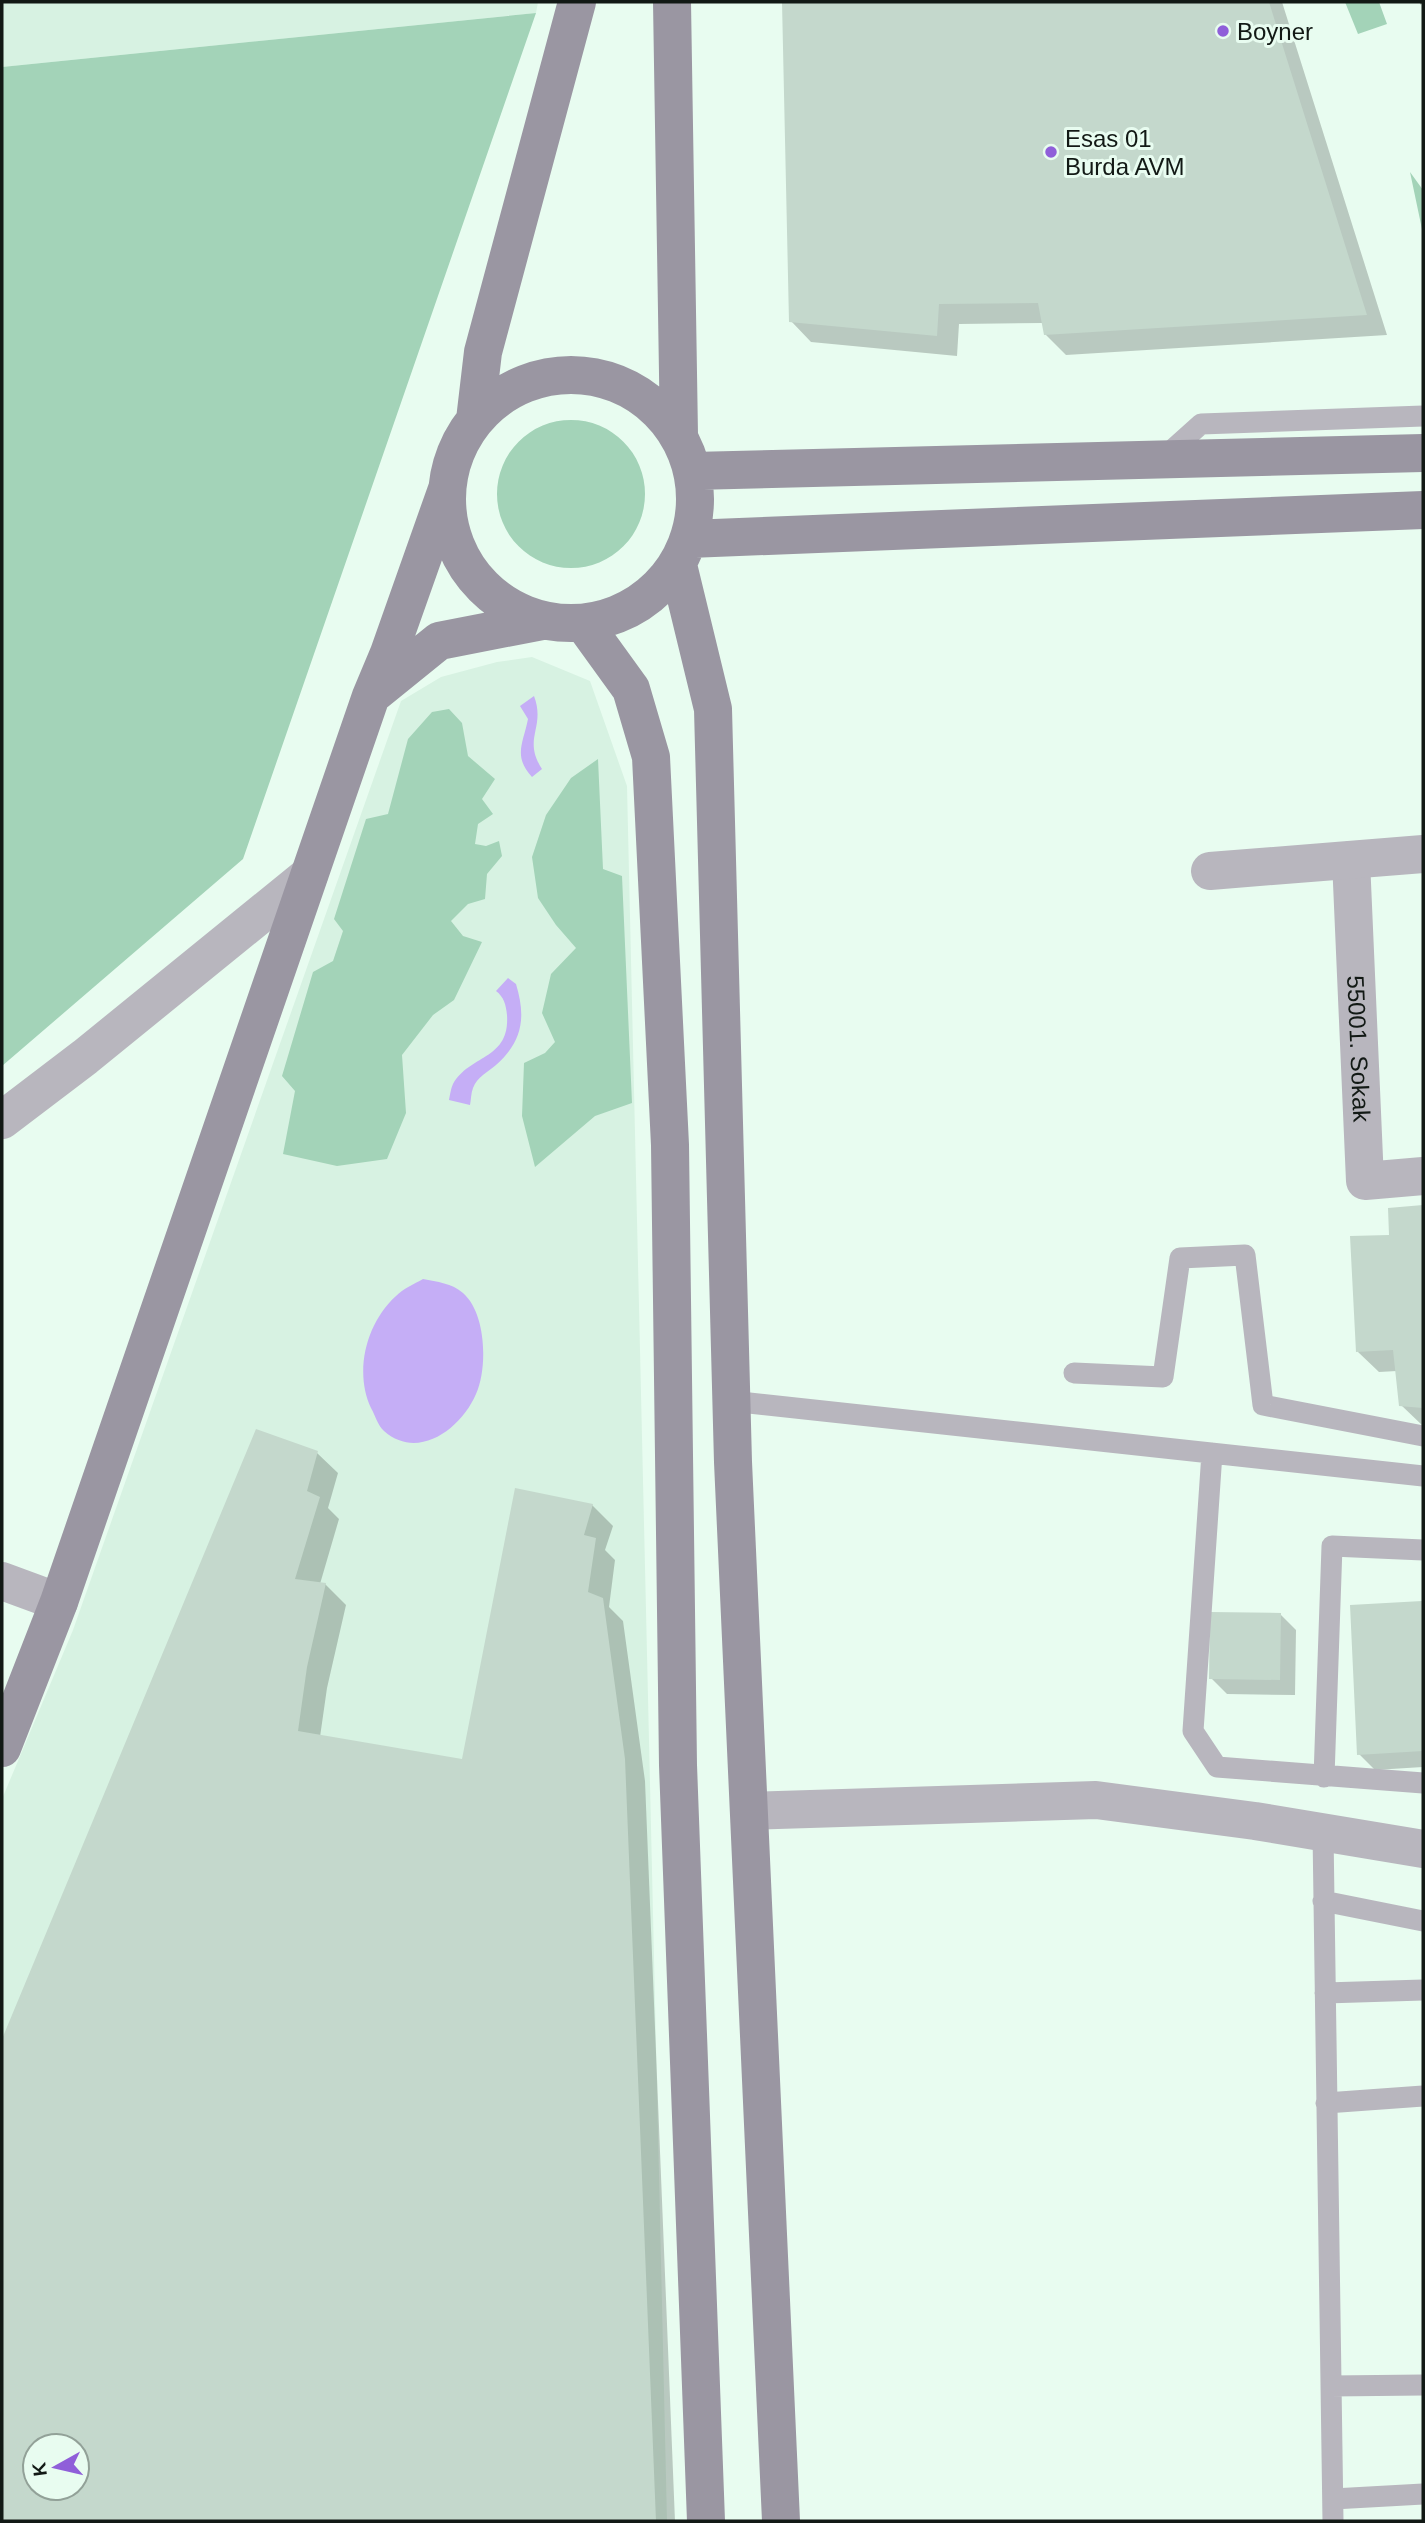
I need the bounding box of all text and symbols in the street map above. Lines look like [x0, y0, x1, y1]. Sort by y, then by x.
place label: Boyner [1237, 18, 1313, 45]
marker: Boyner [1215, 23, 1231, 39]
place label: Esas 01 Burda AVM [1065, 125, 1185, 180]
marker: Esas 01 Burda AVM [1043, 144, 1059, 160]
street label: 55001. Sokak [1343, 975, 1376, 1124]
north arrow [21, 2432, 91, 2502]
text: K [28, 2461, 51, 2478]

